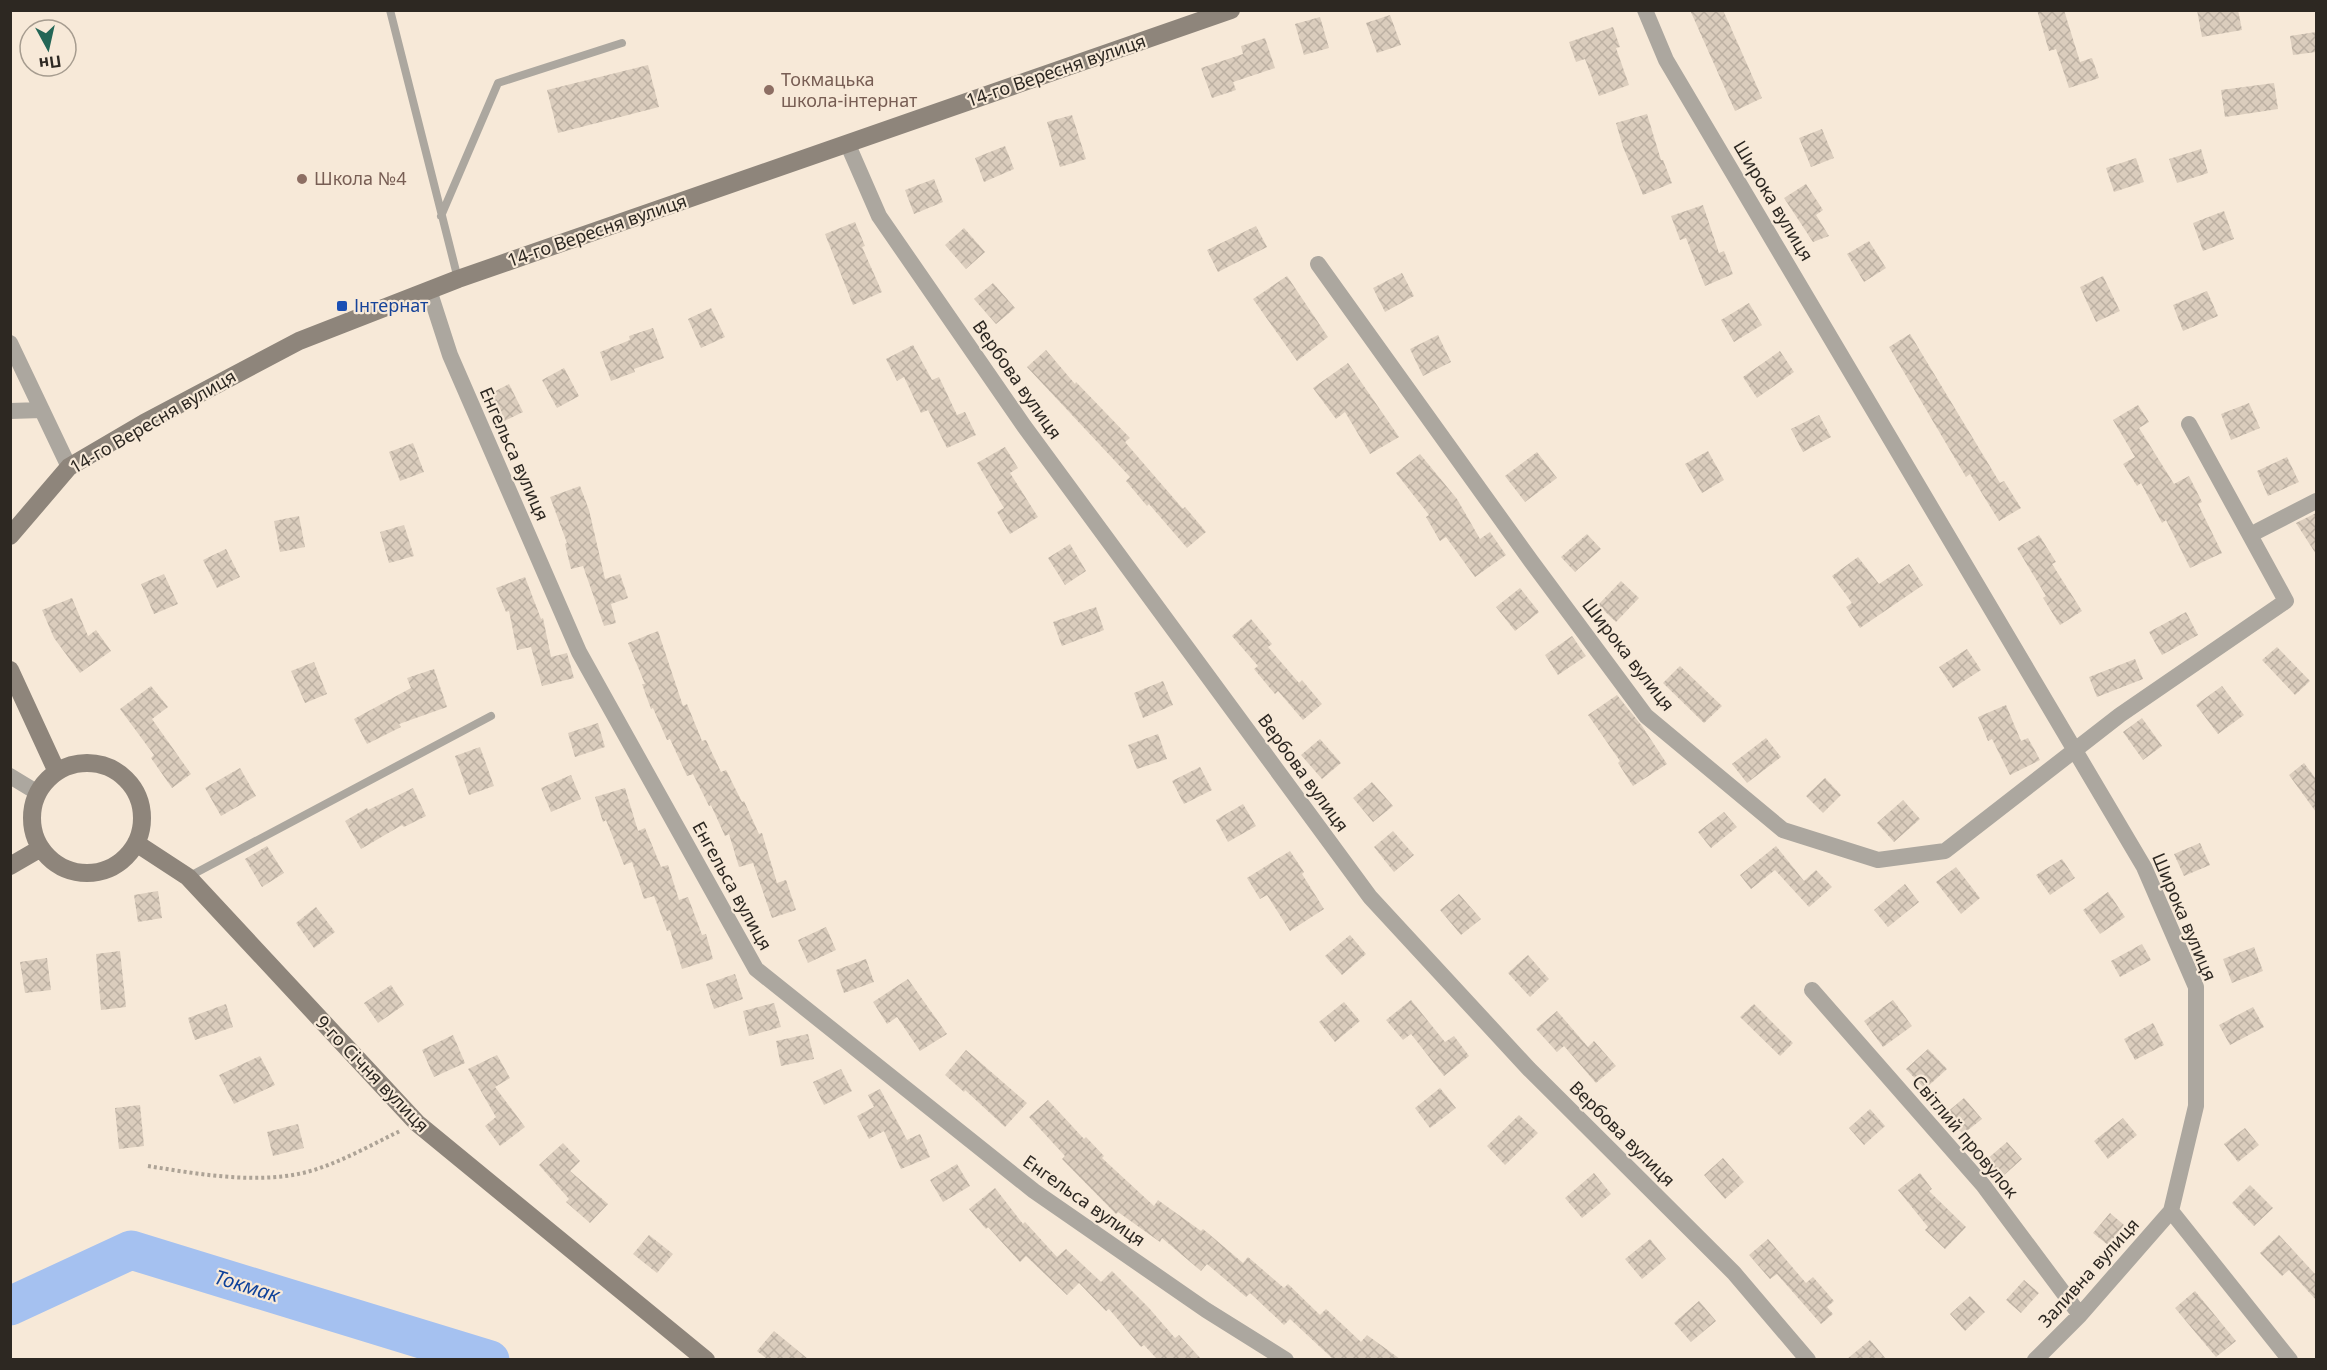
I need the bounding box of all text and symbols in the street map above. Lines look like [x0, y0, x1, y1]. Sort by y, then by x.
north arrow [18, 18, 78, 78]
street label: 14-го Вересня вулиця [963, 28, 1149, 112]
text: Пн [37, 50, 63, 75]
place label: Токмацька школа-інтернат [781, 67, 918, 112]
marker: Токмацька школа-інтернат [762, 83, 776, 97]
street label: Широка вулиця [1728, 136, 1819, 265]
place label: Школа №4 [314, 166, 406, 190]
marker: Школа №4 [295, 172, 309, 186]
street label: 14-го Вересня вулиця [504, 188, 690, 272]
place label: Інтернат [354, 293, 429, 317]
marker: Інтернат [335, 299, 349, 313]
street label: Вербова вулиця [968, 315, 1068, 444]
street label: 14-го Вересня вулиця [65, 364, 240, 479]
street label: Енгельса вулиця [475, 383, 555, 524]
street label: Широка вулиця [1577, 593, 1680, 716]
street label: Вербова вулиця [1253, 709, 1355, 836]
street label: Енгельса вулиця [687, 817, 778, 954]
street label: Широка вулиця [2147, 849, 2223, 984]
street label: 9-го Січня вулиця [311, 1010, 435, 1137]
street label: Світлий провулок [1907, 1070, 2025, 1203]
street label: Вербова вулиця [1565, 1075, 1681, 1191]
street label: Енгельса вулиця [1019, 1149, 1150, 1251]
street label: Заливна вулиця [2033, 1212, 2144, 1332]
water label: Токмак [211, 1263, 284, 1308]

